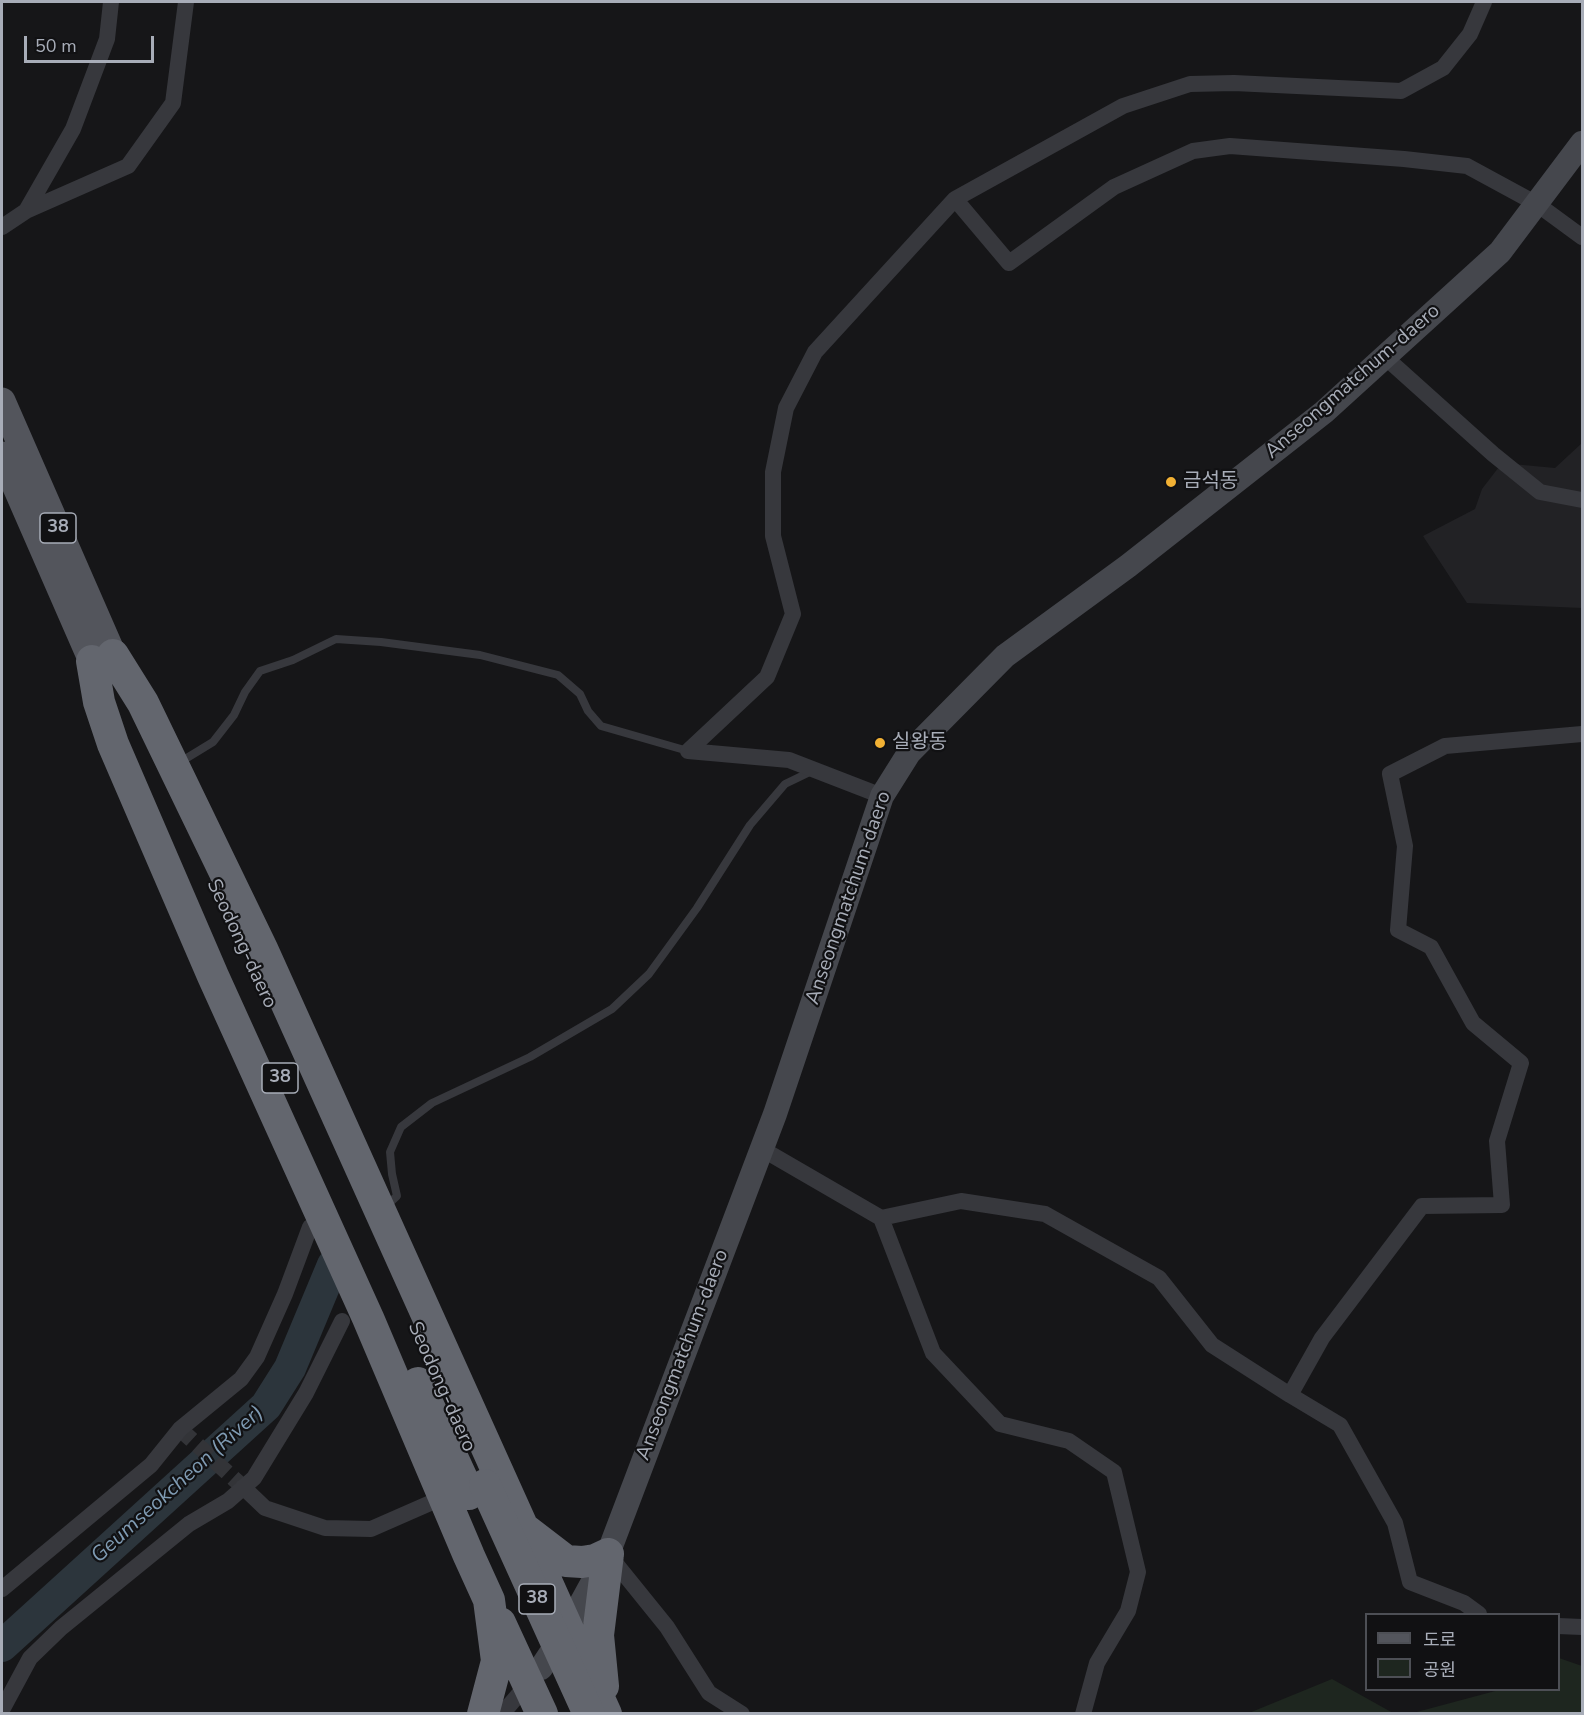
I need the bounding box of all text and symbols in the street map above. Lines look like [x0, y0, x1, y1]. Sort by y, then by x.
scale bar [27, 24, 158, 62]
text: 50 m [35, 34, 77, 58]
street label: Anseongmatchum-daero [1261, 300, 1445, 464]
place label: 금석동 [1183, 470, 1238, 494]
marker: 금석동 [1164, 475, 1178, 489]
road number: 38 [40, 513, 76, 543]
place label: 실왕동 [892, 731, 947, 755]
marker: 실왕동 [873, 736, 887, 750]
street label: Anseongmatchum-daero [801, 788, 897, 1008]
street label: Seodong-daero [201, 876, 281, 1012]
road number: 38 [262, 1063, 298, 1093]
street label: Anseongmatchum-daero [632, 1246, 734, 1464]
street label: Seodong-daero [402, 1318, 480, 1456]
water label: Geumseokcheon (River) [87, 1401, 269, 1569]
road number: 38 [519, 1584, 555, 1614]
legend [1365, 1613, 1560, 1691]
text: 도로 [1423, 1628, 1456, 1652]
text: 공원 [1423, 1658, 1456, 1682]

